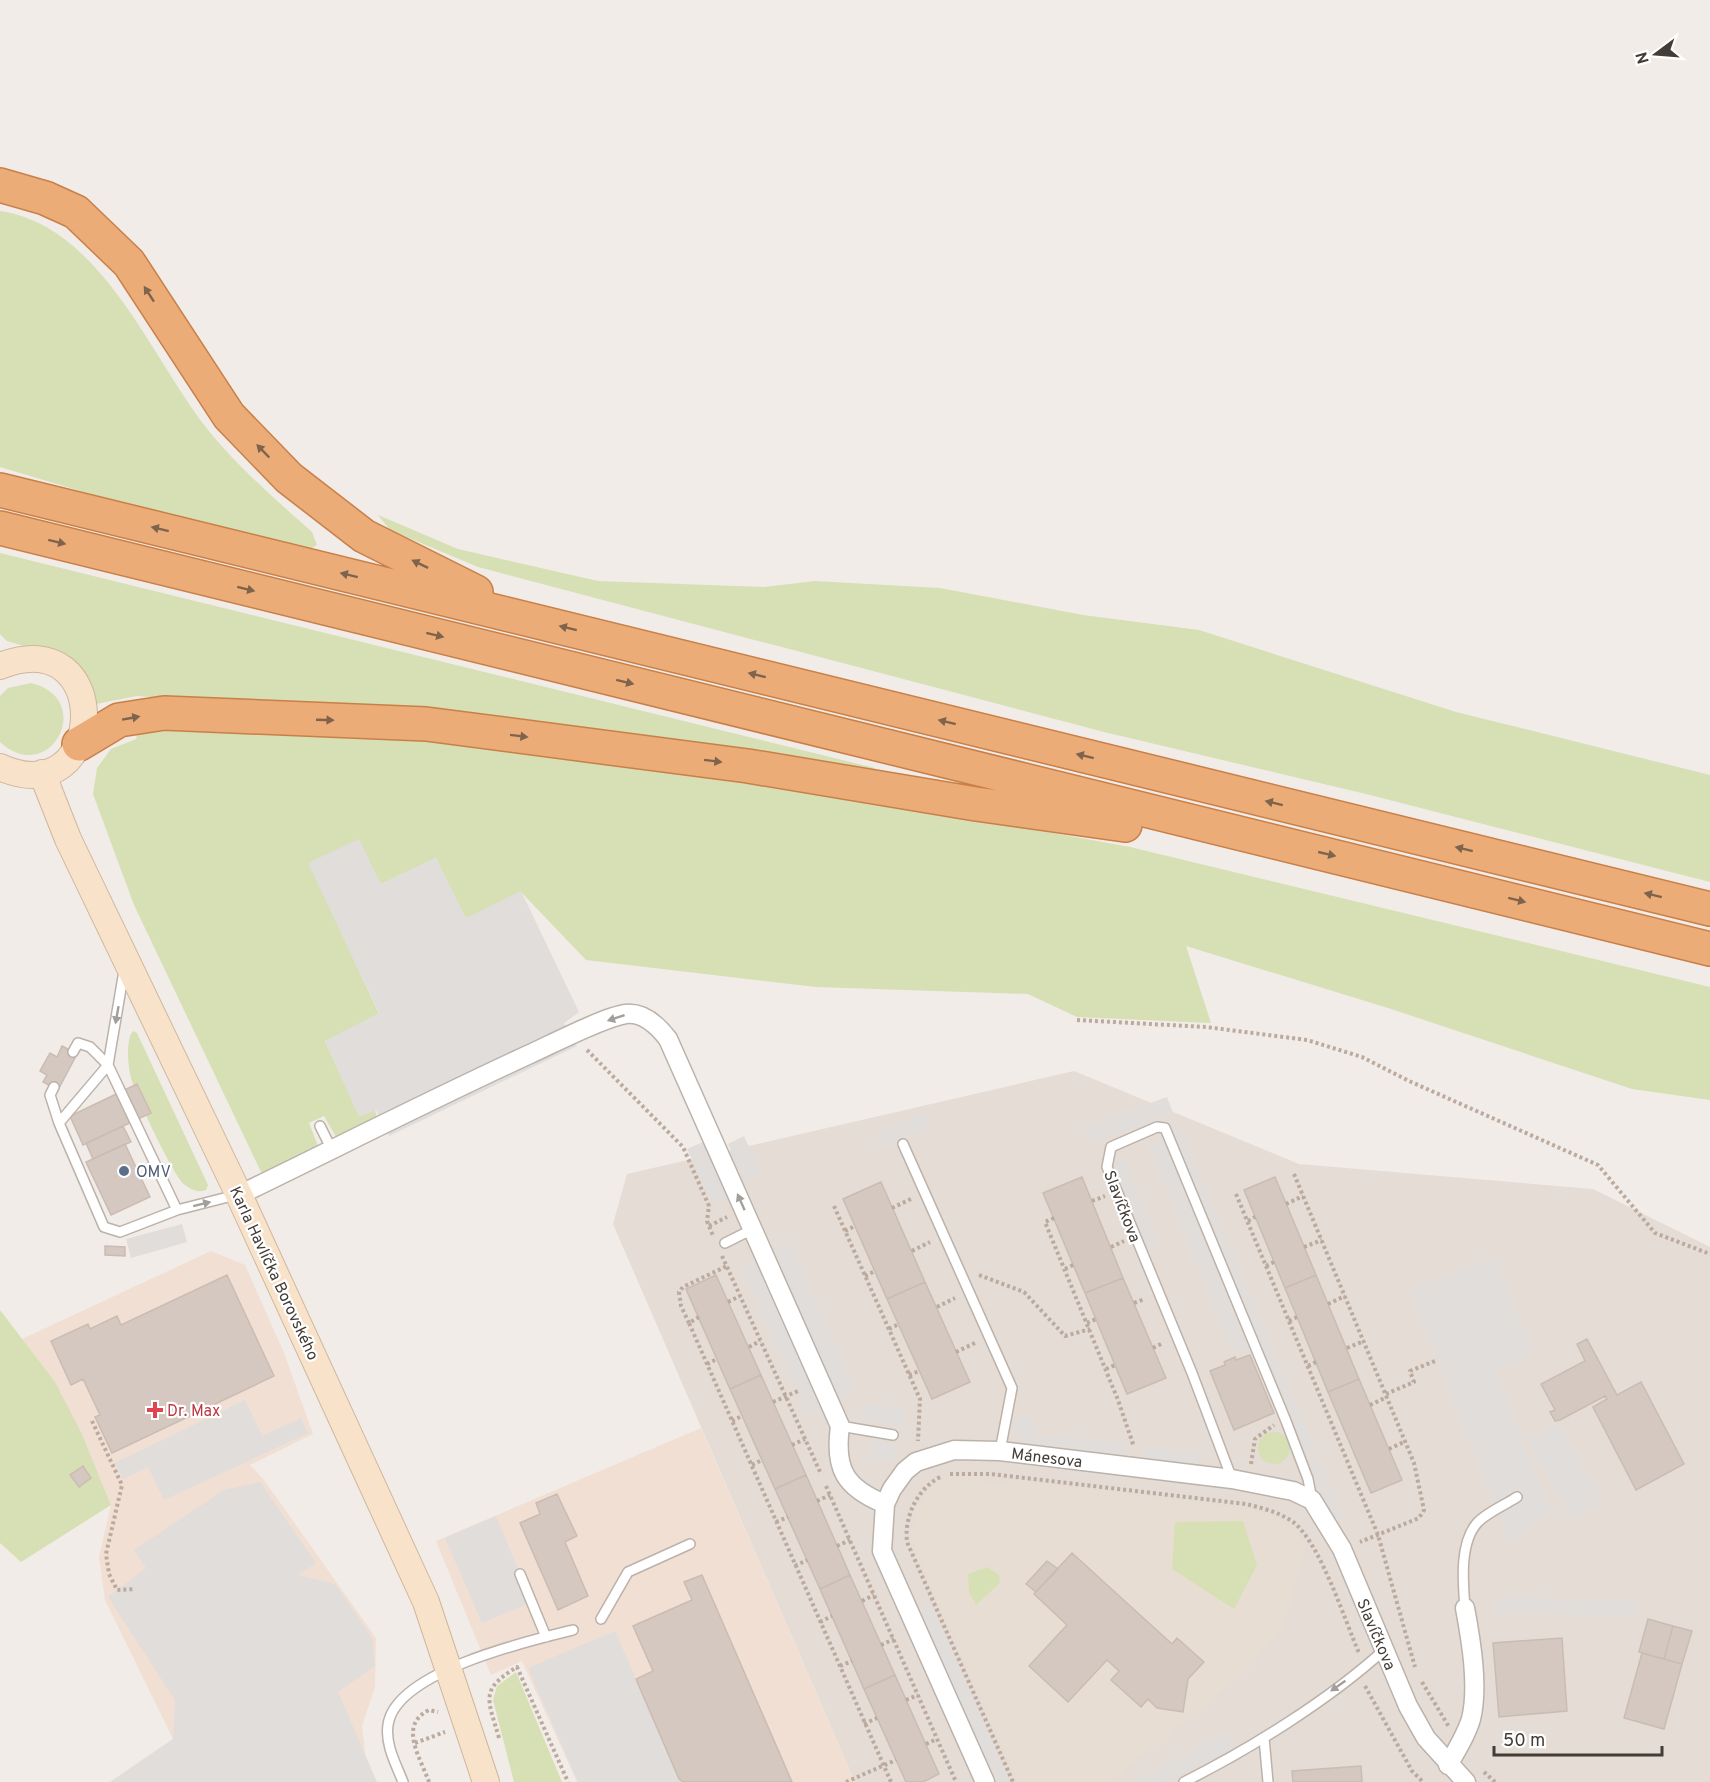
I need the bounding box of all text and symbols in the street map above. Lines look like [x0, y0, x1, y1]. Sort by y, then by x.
north arrow [1626, 24, 1686, 84]
text: N [1632, 49, 1655, 66]
one-way arrow [143, 286, 154, 302]
one-way arrow [256, 445, 270, 459]
one-way arrow [150, 524, 169, 533]
one-way arrow [48, 537, 66, 547]
one-way arrow [411, 560, 428, 569]
one-way arrow [340, 570, 358, 580]
one-way arrow [237, 584, 255, 594]
one-way arrow [559, 623, 577, 633]
one-way arrow [426, 631, 445, 641]
one-way arrow [748, 670, 767, 680]
one-way arrow [616, 678, 634, 688]
one-way arrow [121, 713, 140, 722]
one-way arrow [316, 716, 335, 725]
one-way arrow [937, 716, 956, 726]
one-way arrow [510, 732, 529, 741]
one-way arrow [1076, 751, 1094, 761]
one-way arrow [703, 757, 722, 766]
one-way arrow [1265, 797, 1284, 807]
one-way arrow [1455, 844, 1473, 854]
one-way arrow [1318, 850, 1337, 860]
one-way arrow [1644, 890, 1662, 900]
one-way arrow [1508, 896, 1526, 906]
one-way arrow [112, 1006, 121, 1025]
one-way arrow [607, 1013, 625, 1023]
place label: OMV [136, 1163, 171, 1183]
marker: OMV [117, 1164, 131, 1178]
street label: Slavíčkova [1098, 1168, 1144, 1246]
street label: Karla Havlíčka Borovského [224, 1184, 322, 1364]
one-way arrow [736, 1193, 745, 1211]
one-way arrow [192, 1199, 211, 1209]
place label: Dr. Max [167, 1402, 220, 1422]
marker: Dr. Max [148, 1403, 162, 1417]
street label: Mánesova [1010, 1445, 1083, 1473]
street label: Slavíčkova [1351, 1596, 1399, 1673]
one-way arrow [1330, 1680, 1346, 1692]
scale bar [1494, 1719, 1662, 1757]
text: 50 m [1503, 1730, 1545, 1753]

